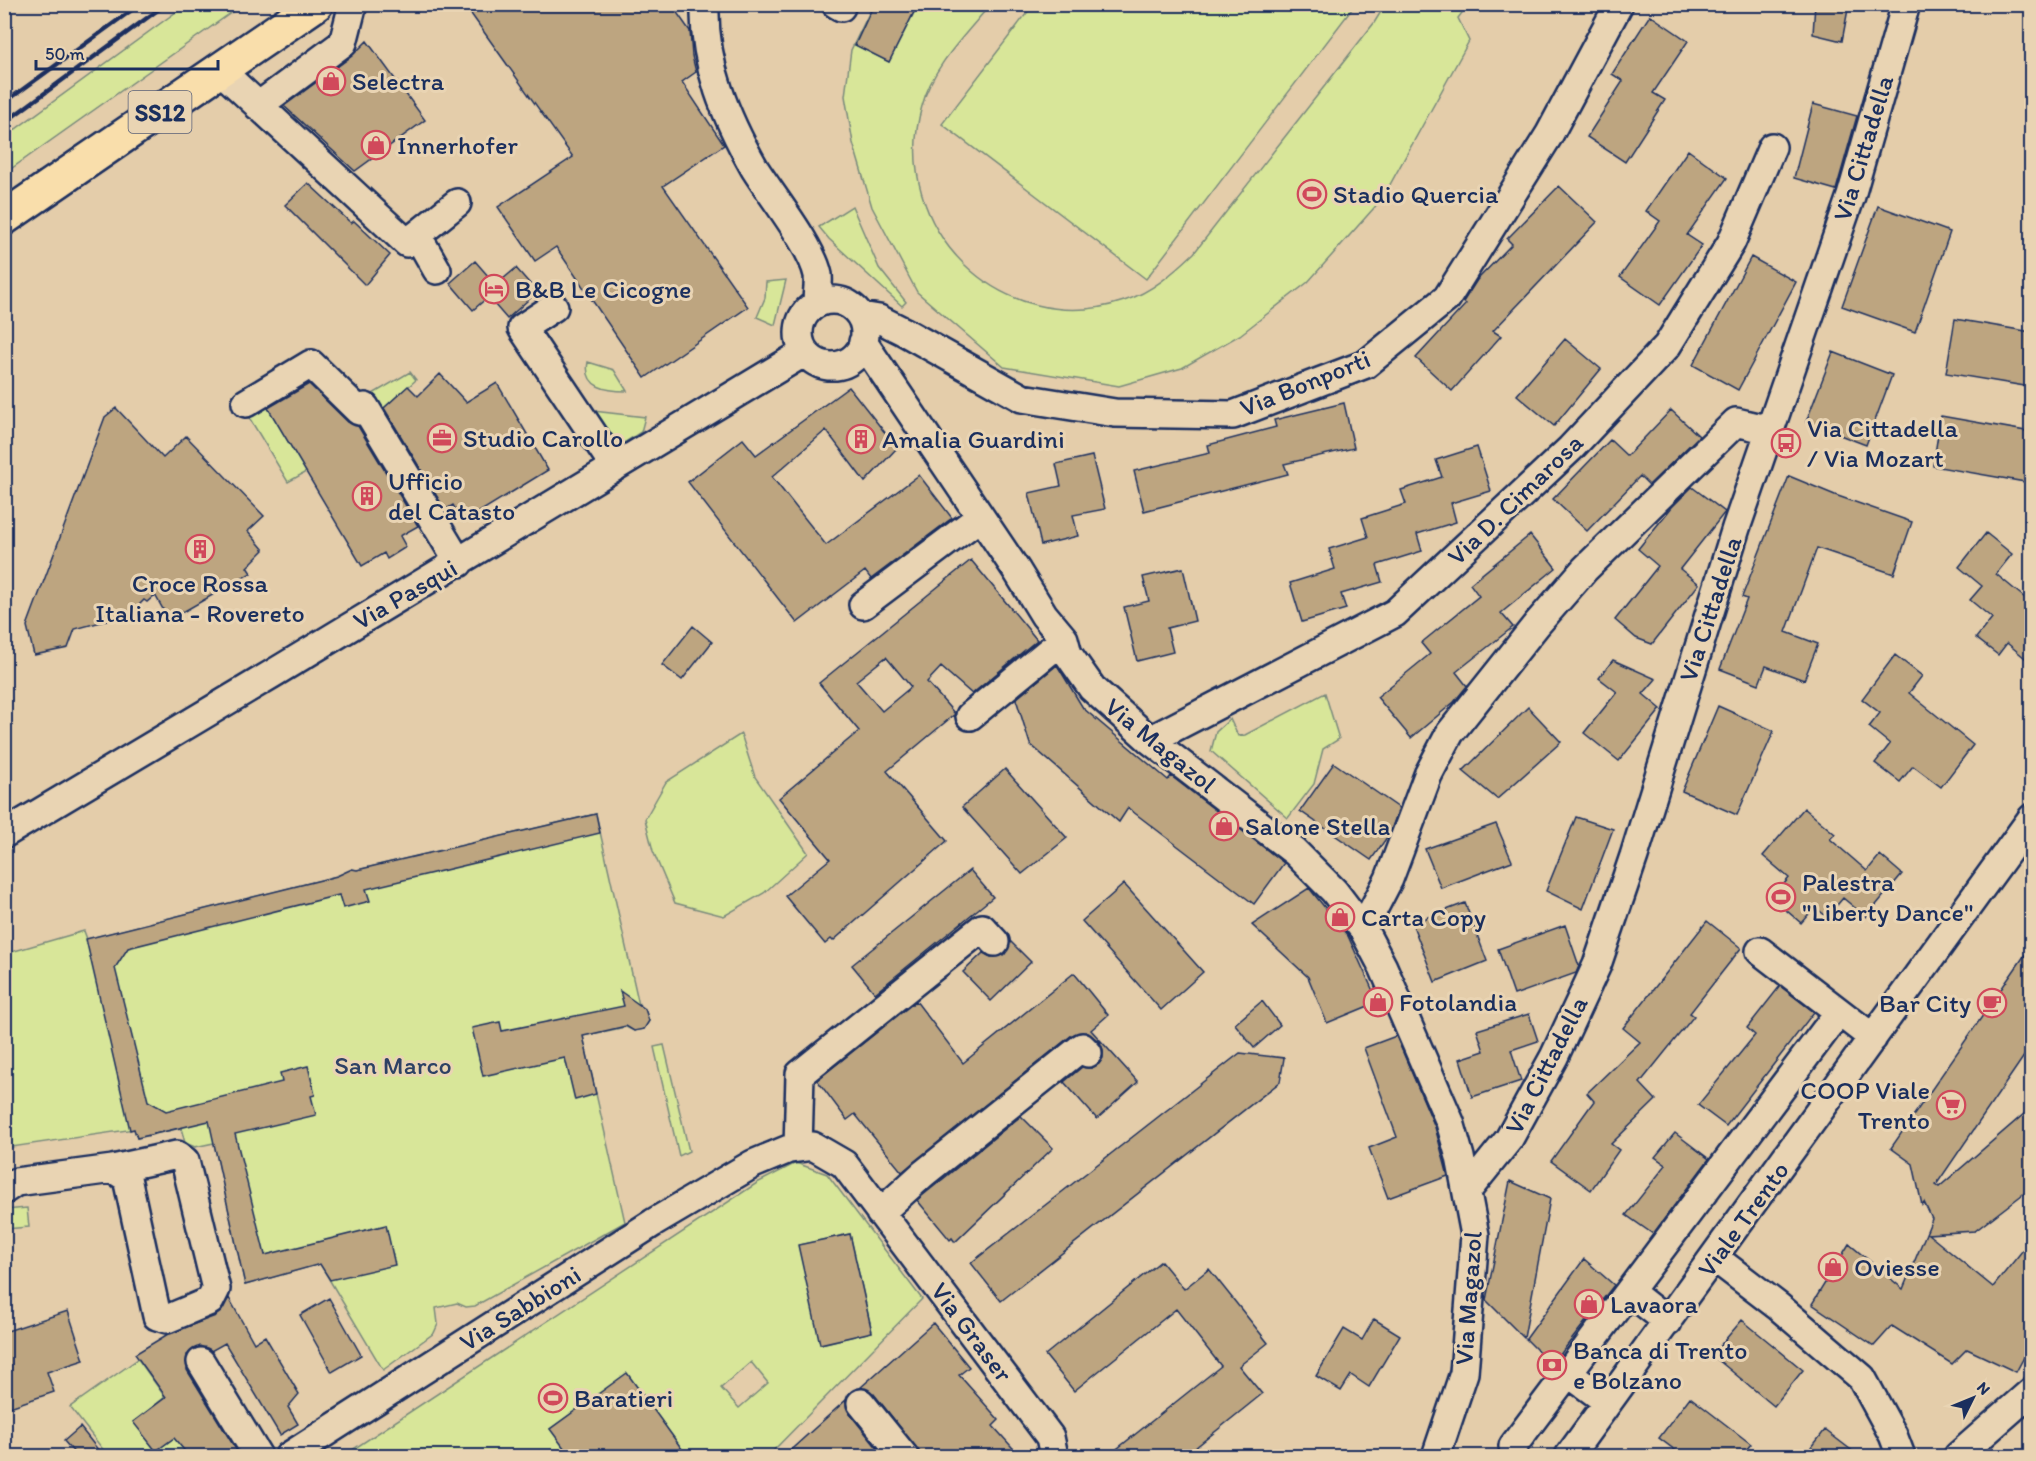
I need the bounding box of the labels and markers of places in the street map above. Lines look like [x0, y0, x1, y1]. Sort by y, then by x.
shop icon: Selectra [315, 65, 347, 97]
place label: Selectra [352, 65, 445, 97]
shop icon: Innerhofer [360, 129, 392, 161]
place label: Innerhofer [397, 129, 519, 161]
sports icon: Stadio Quercia [1296, 178, 1328, 210]
place label: Stadio Quercia [1333, 178, 1499, 210]
hotel icon: B&B Le Cicogne [478, 273, 510, 305]
place label: B&B Le Cicogne [515, 273, 691, 305]
place label: Via Cittadella / Via Mozart [1807, 412, 1958, 474]
office icon: Studio Carollo [426, 422, 458, 454]
place label: Studio Carollo [463, 422, 623, 454]
building icon: Amalia Guardini [845, 423, 877, 455]
place label: Amalia Guardini [882, 423, 1065, 455]
bus stop icon: Via Cittadella / Via Mozart [1770, 427, 1802, 459]
place label: Ufficio del Catasto [388, 465, 515, 527]
building icon: Ufficio del Catasto [351, 480, 383, 512]
building icon: Croce Rossa Italiana - Rovereto [184, 533, 216, 565]
place label: Croce Rossa Italiana - Rovereto [95, 567, 305, 629]
shop icon: Salone Stella [1208, 810, 1240, 842]
place label: Salone Stella [1245, 810, 1390, 842]
place label: Palestra "Liberty Dance" [1802, 866, 1973, 928]
sports icon: Palestra "Liberty Dance" [1765, 881, 1797, 913]
shop icon: Carta Copy [1324, 901, 1356, 933]
place label: Carta Copy [1361, 901, 1486, 933]
shop icon: Fotolandia [1362, 986, 1394, 1018]
place label: Fotolandia [1399, 986, 1517, 1018]
place label: Bar City [1879, 987, 1971, 1019]
cafe icon: Bar City [1976, 987, 2008, 1019]
place label: COOP Viale Trento [1800, 1074, 1930, 1136]
supermarket icon: COOP Viale Trento [1935, 1089, 1967, 1121]
shop icon: Oviesse [1817, 1251, 1849, 1283]
place label: Oviesse [1854, 1251, 1940, 1283]
shop icon: Lavaora [1573, 1288, 1605, 1320]
place label: Lavaora [1610, 1288, 1698, 1320]
place label: Banca di Trento e Bolzano [1573, 1334, 1747, 1396]
bank icon: Banca di Trento e Bolzano [1536, 1349, 1568, 1381]
sports icon: Baratieri [537, 1382, 569, 1414]
place label: Baratieri [574, 1382, 673, 1414]

